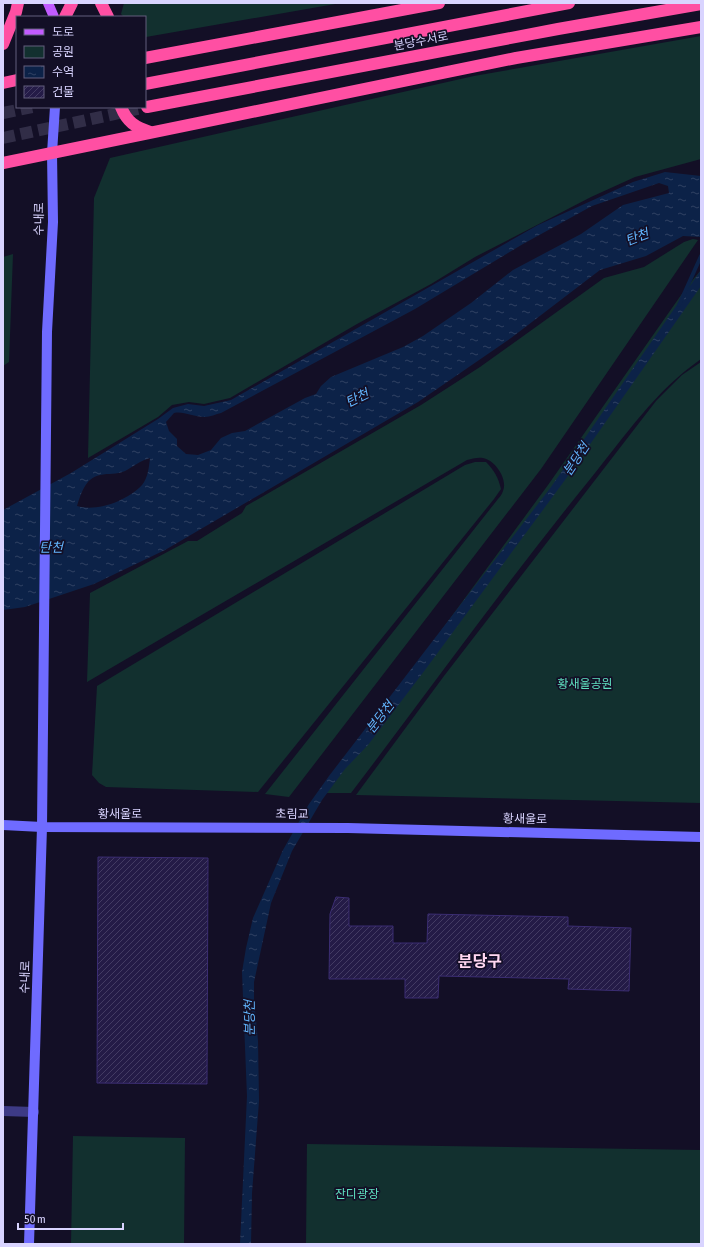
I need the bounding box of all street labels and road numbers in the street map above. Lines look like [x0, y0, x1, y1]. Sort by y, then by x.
street label: 분당수서로 [393, 29, 449, 53]
street label: 수내로 [32, 202, 46, 236]
street label: 황새울로 [98, 807, 142, 821]
street label: 초림교 [275, 807, 309, 821]
street label: 황새울로 [503, 812, 547, 826]
street label: 수내로 [17, 960, 33, 994]

